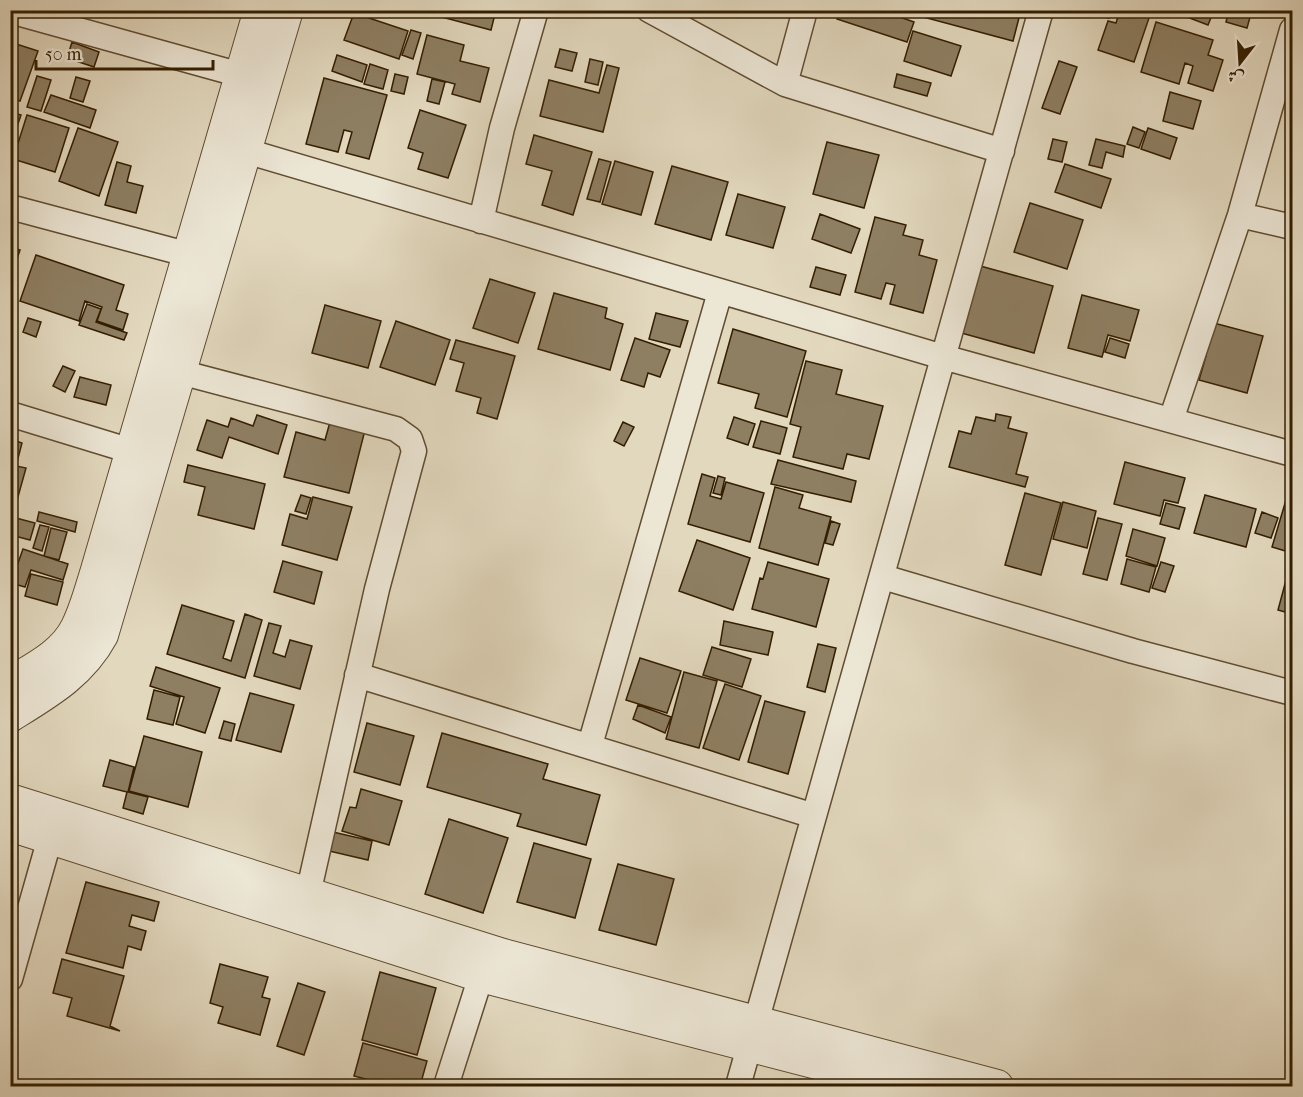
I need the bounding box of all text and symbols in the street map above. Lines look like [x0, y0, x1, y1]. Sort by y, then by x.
scale bar [36, 33, 213, 71]
north arrow [1210, 33, 1270, 93]
text: 50 m [45, 44, 82, 65]
text: ش [1225, 65, 1246, 88]

